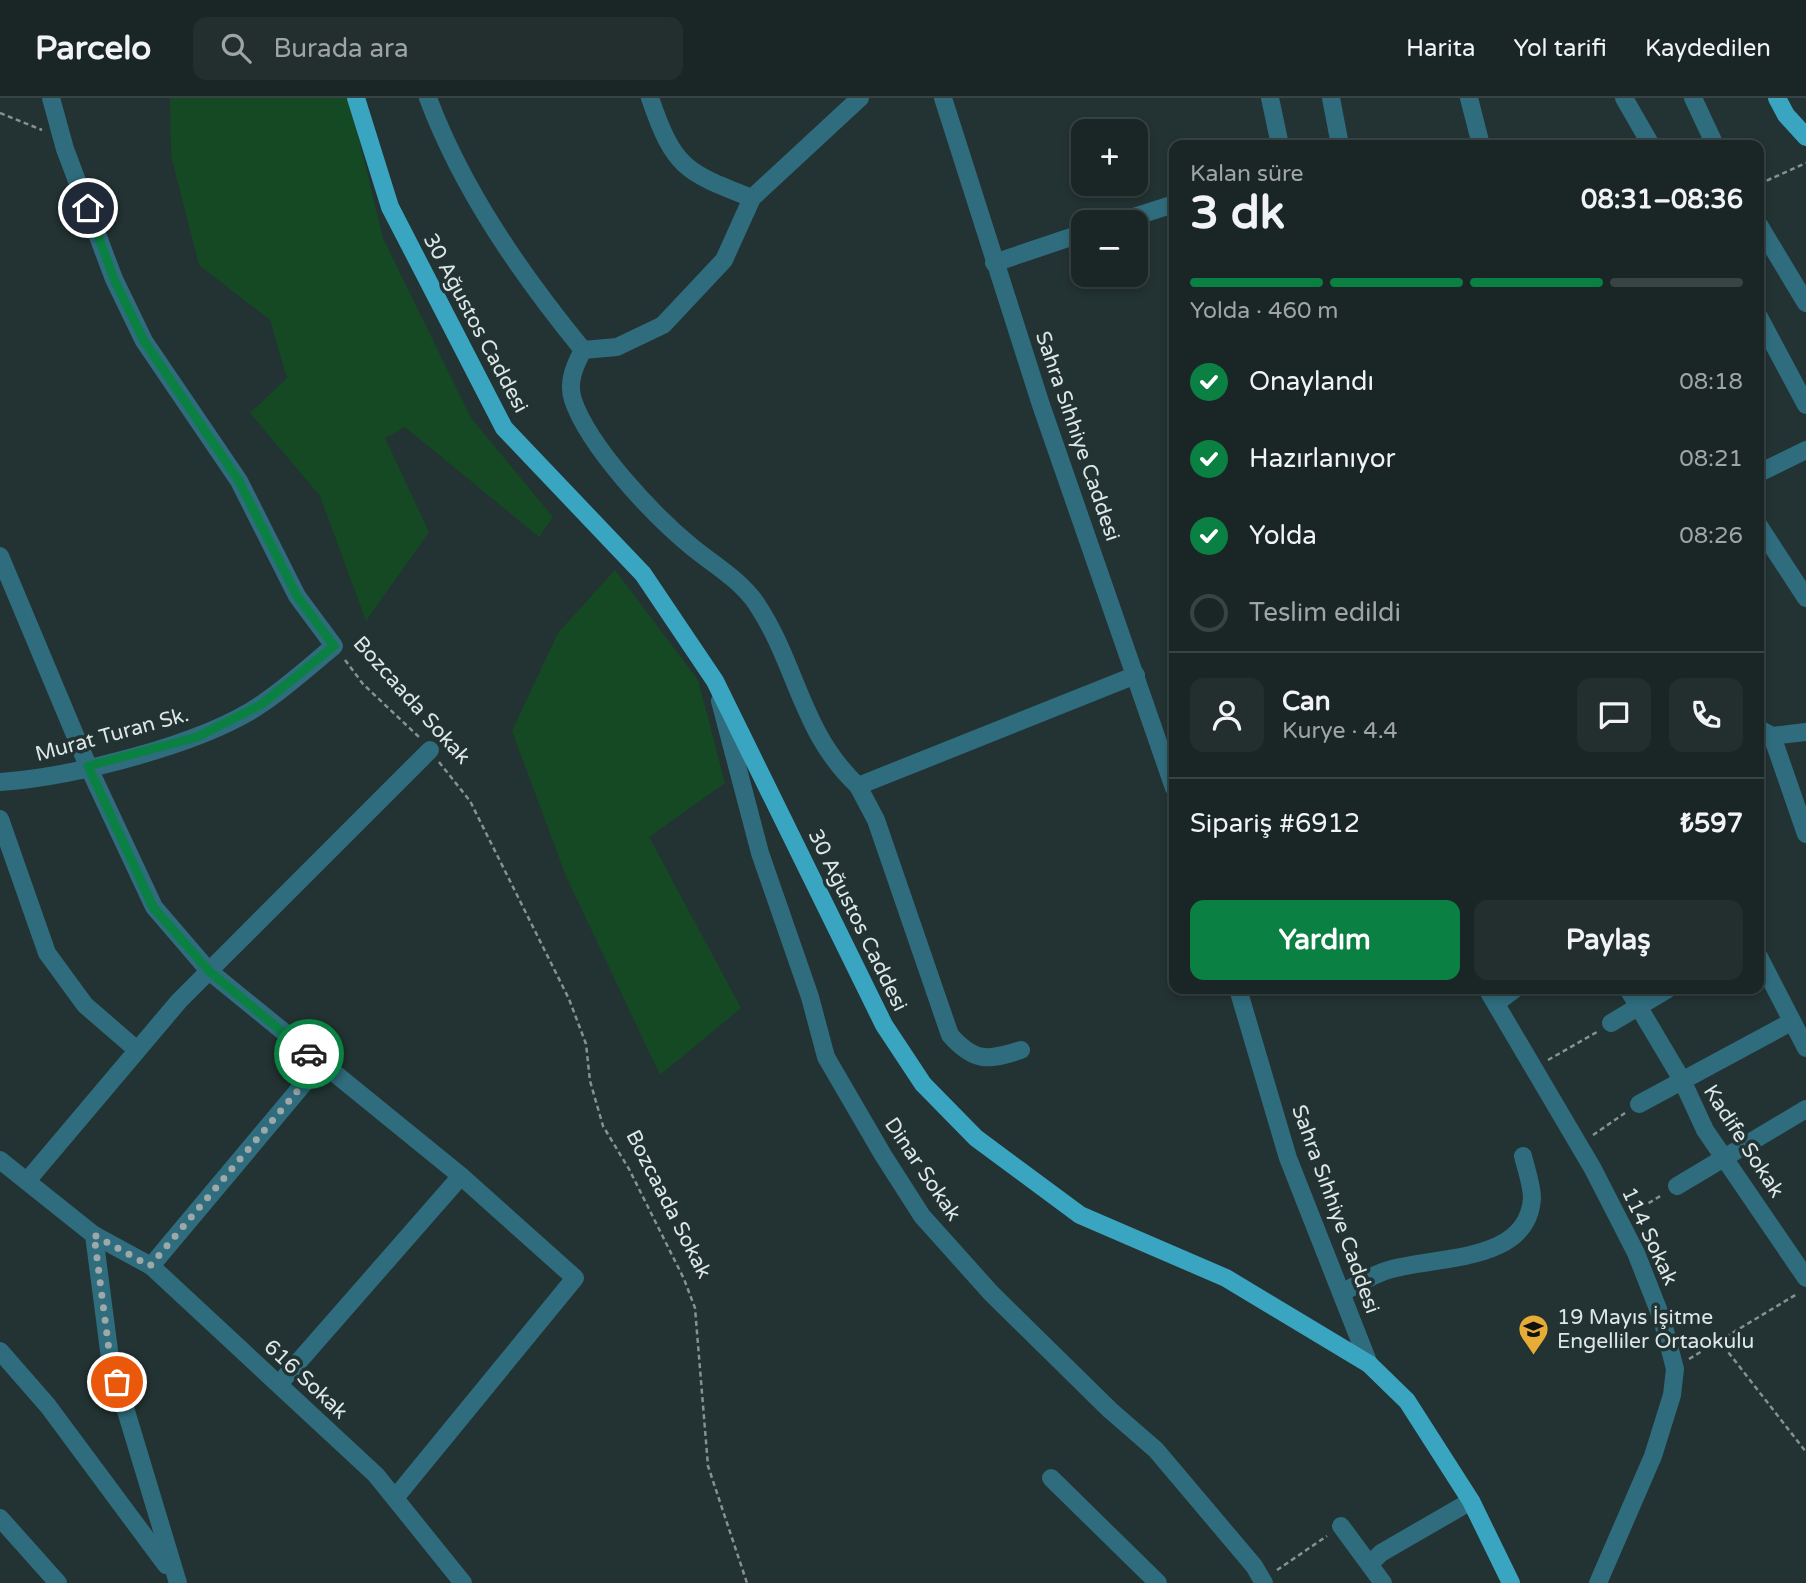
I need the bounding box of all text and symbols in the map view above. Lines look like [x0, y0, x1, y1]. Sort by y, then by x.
search box [193, 17, 683, 80]
text: Parcelo [35, 29, 151, 68]
icon: search [217, 29, 255, 67]
text: Burada ara [273, 33, 409, 64]
text: Harita [1406, 34, 1475, 63]
text: Yol tarifi [1513, 34, 1607, 63]
text: Kaydedilen [1645, 34, 1771, 63]
map controls [1071, 119, 1148, 287]
button: + [1071, 119, 1148, 196]
text: Kalan süre [1190, 160, 1304, 188]
pin [58, 178, 118, 238]
text: 08:31–08:36 [1581, 184, 1743, 215]
text: 3 dk [1190, 186, 1285, 241]
icon: home [69, 189, 107, 227]
button: − [1071, 210, 1148, 287]
street label: 30 Ağustos Caddesi [418, 229, 533, 417]
text: Yolda · 460 m [1190, 297, 1339, 325]
street label: Sahra Sıhhiye Caddesi [1030, 328, 1125, 544]
icon: check [1190, 363, 1228, 401]
text: Onaylandı [1249, 366, 1374, 397]
text: 08:18 [1679, 368, 1743, 396]
icon: check [1190, 440, 1228, 478]
text: Hazırlanıyor [1249, 443, 1396, 474]
text: 08:21 [1679, 445, 1743, 473]
icon: check [1190, 517, 1228, 555]
text: Yolda [1249, 520, 1317, 551]
text: 08:26 [1679, 522, 1743, 550]
text: Teslim edildi [1249, 597, 1401, 628]
street label: Bozcaada Sokak [348, 631, 476, 769]
button: person [1190, 678, 1264, 752]
button: chat [1577, 678, 1651, 752]
button: phone [1669, 678, 1743, 752]
text: Can [1282, 686, 1331, 717]
street label: Murat Turan Sk. [33, 702, 192, 767]
text: Kurye · 4.4 [1282, 717, 1398, 745]
text: Sipariş #6912 [1190, 808, 1360, 839]
text: ₺597 [1680, 808, 1743, 839]
street label: 30 Ağustos Caddesi [803, 825, 913, 1015]
button: Yardım [1190, 900, 1460, 980]
button: Paylaş [1474, 900, 1743, 980]
courier [274, 1019, 344, 1089]
icon: car [290, 1035, 328, 1073]
street label: Kadife Sokak [1698, 1080, 1789, 1202]
street label: Sahra Sıhhiye Caddesi [1286, 1101, 1385, 1317]
street label: Dinar Sokak [879, 1113, 966, 1226]
street label: Bozcaada Sokak [620, 1126, 717, 1283]
street label: 114 Sokak [1616, 1183, 1683, 1289]
place label: 19 Mayıs İşitme Engelliler Ortaokulu [1557, 1305, 1754, 1354]
school or university icon: 19 Mayıs İşitme Engelliler Ortaokulu [1517, 1312, 1551, 1356]
street label: 616 Sokak [259, 1334, 353, 1424]
pin [87, 1352, 147, 1412]
icon: bag [98, 1363, 136, 1401]

